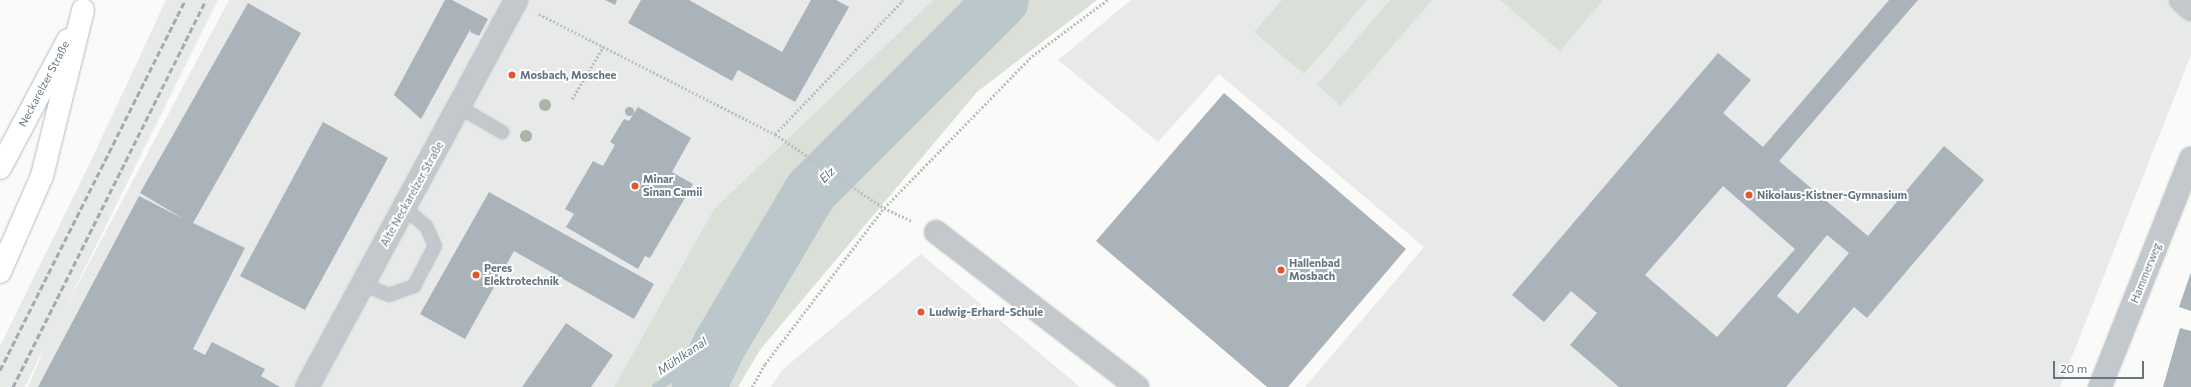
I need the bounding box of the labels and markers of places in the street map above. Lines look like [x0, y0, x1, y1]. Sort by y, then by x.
place label: Mosbach, Moschee [520, 68, 616, 82]
marker: Mosbach, Moschee [507, 70, 517, 80]
place label: Minar Sinan Camii [643, 173, 702, 199]
marker: Minar Sinan Camii [630, 181, 640, 191]
place label: Nikolaus-Kistner-Gymnasium [1757, 188, 1907, 202]
marker: Nikolaus-Kistner-Gymnasium [1744, 190, 1754, 200]
place label: Hallenbad Mosbach [1289, 257, 1340, 283]
place label: Peres Elektrotechnik [484, 262, 559, 288]
marker: Hallenbad Mosbach [1276, 265, 1286, 275]
marker: Peres Elektrotechnik [471, 270, 481, 280]
place label: Ludwig-Erhard-Schule [929, 305, 1043, 319]
marker: Ludwig-Erhard-Schule [916, 307, 926, 317]

